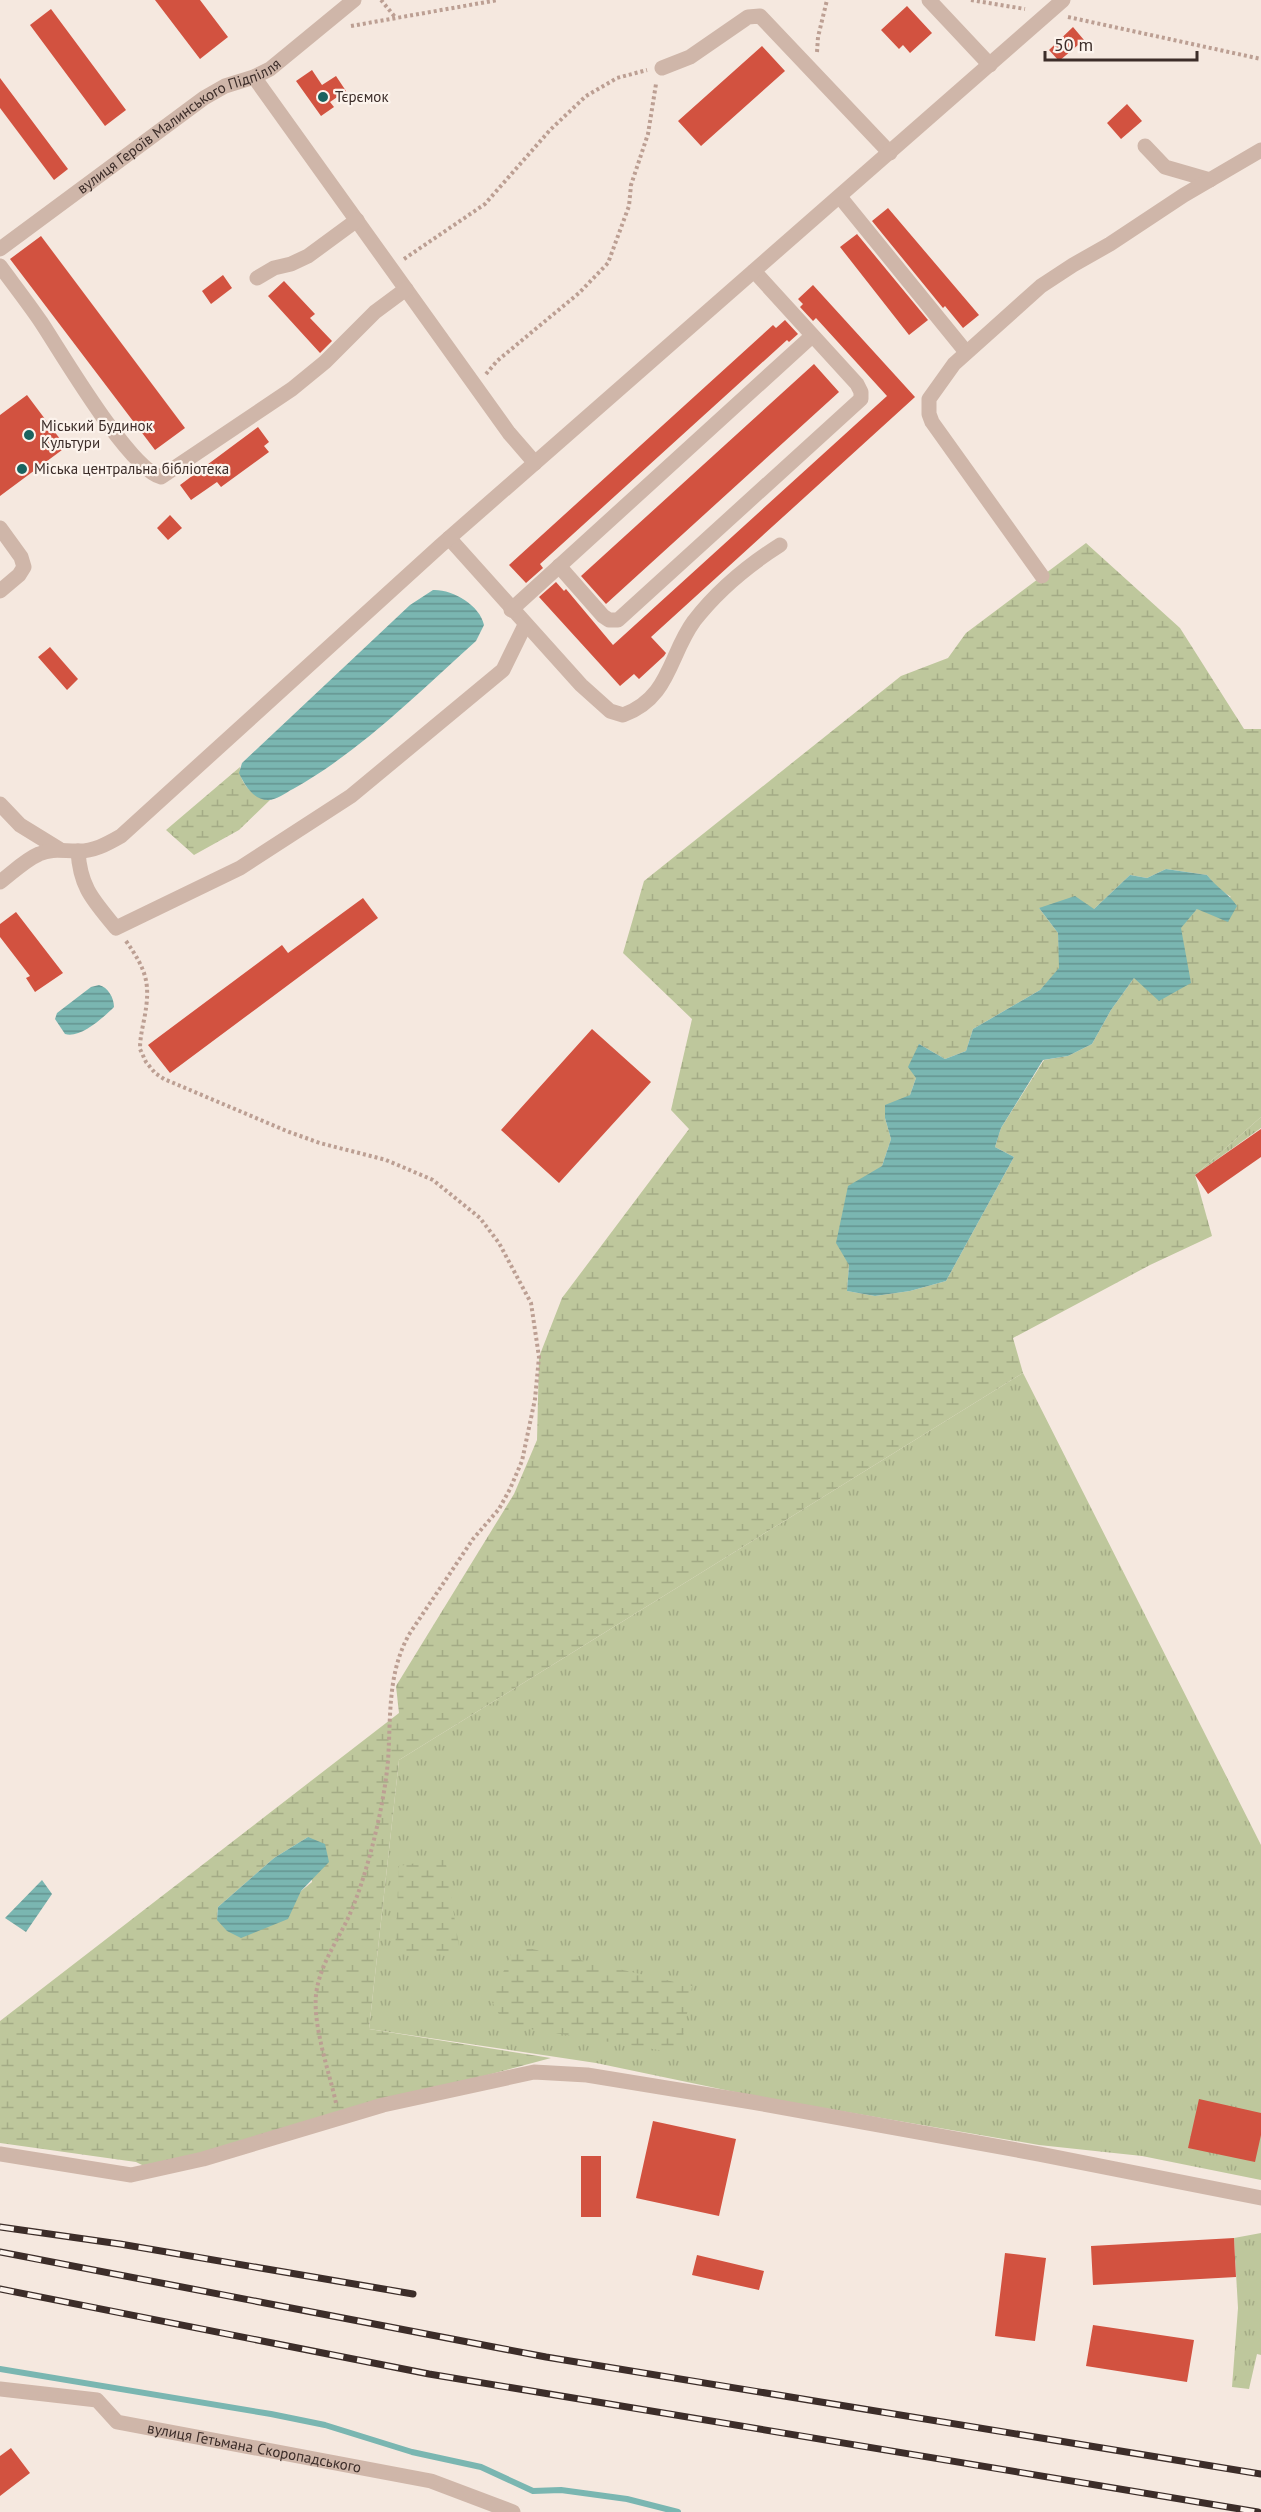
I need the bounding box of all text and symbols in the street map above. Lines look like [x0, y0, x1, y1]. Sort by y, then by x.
scale bar [1045, 24, 1196, 62]
text: 50 m [1054, 33, 1093, 56]
street label: вулиця Героїв Малинського Підпілля [73, 54, 285, 198]
place label: Тєрємок [335, 87, 389, 106]
marker: Тєрємок [316, 90, 330, 104]
place label: Міський Будинок Культури [41, 416, 154, 452]
marker: Міський Будинок Культури [22, 428, 36, 442]
place label: Міська центральна бібліотека [34, 459, 229, 478]
marker: Міська центральна бібліотека [15, 462, 29, 476]
street label: вулиця Гетьмана Скоропадського [146, 2418, 363, 2477]

